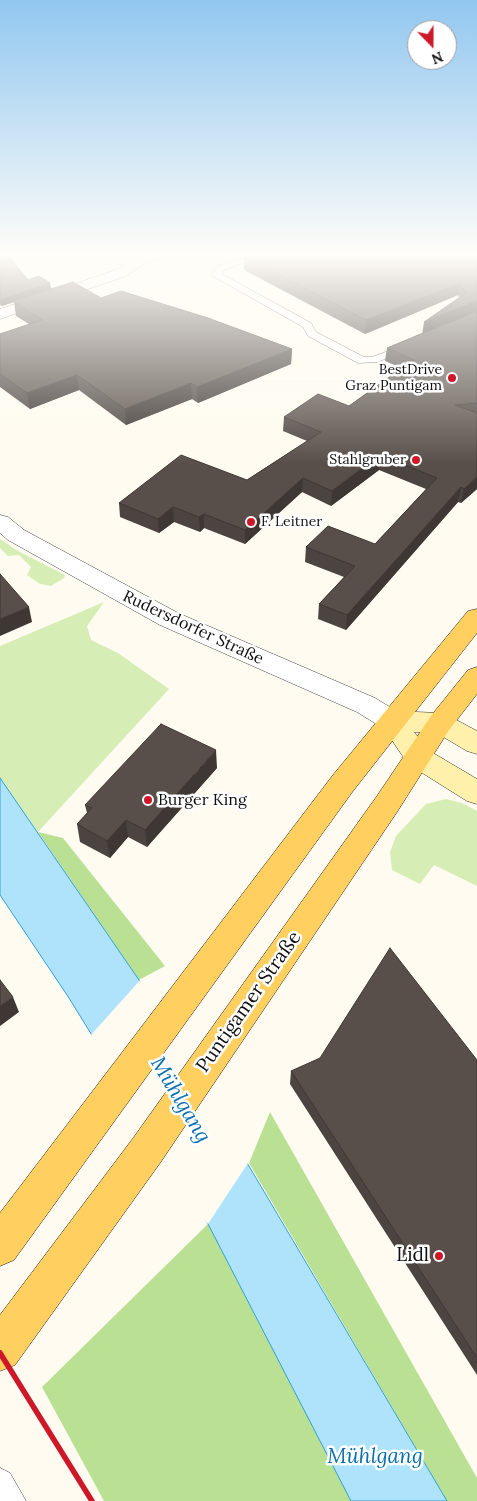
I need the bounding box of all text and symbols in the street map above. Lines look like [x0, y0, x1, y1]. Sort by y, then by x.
north arrow [407, 20, 457, 70]
text: N [429, 48, 446, 68]
place label: BestDrive Graz Puntigam [345, 362, 442, 394]
marker: BestDrive Graz Puntigam [446, 372, 458, 384]
place label: Stahlgruber [329, 452, 406, 468]
marker: Stahlgruber [410, 454, 422, 466]
place label: F. Leitner [261, 514, 322, 530]
marker: F. Leitner [245, 516, 257, 528]
street label: Rudersdorfer Straße [120, 587, 266, 669]
place label: Burger King [158, 790, 247, 810]
marker: Burger King [142, 794, 154, 806]
street label: Puntigamer Straße [192, 927, 306, 1077]
water label: Mühlgang [145, 1053, 215, 1147]
place label: Lidl [396, 1245, 429, 1267]
marker: Lidl [433, 1250, 445, 1262]
water label: Mühlgang [327, 1444, 423, 1470]

